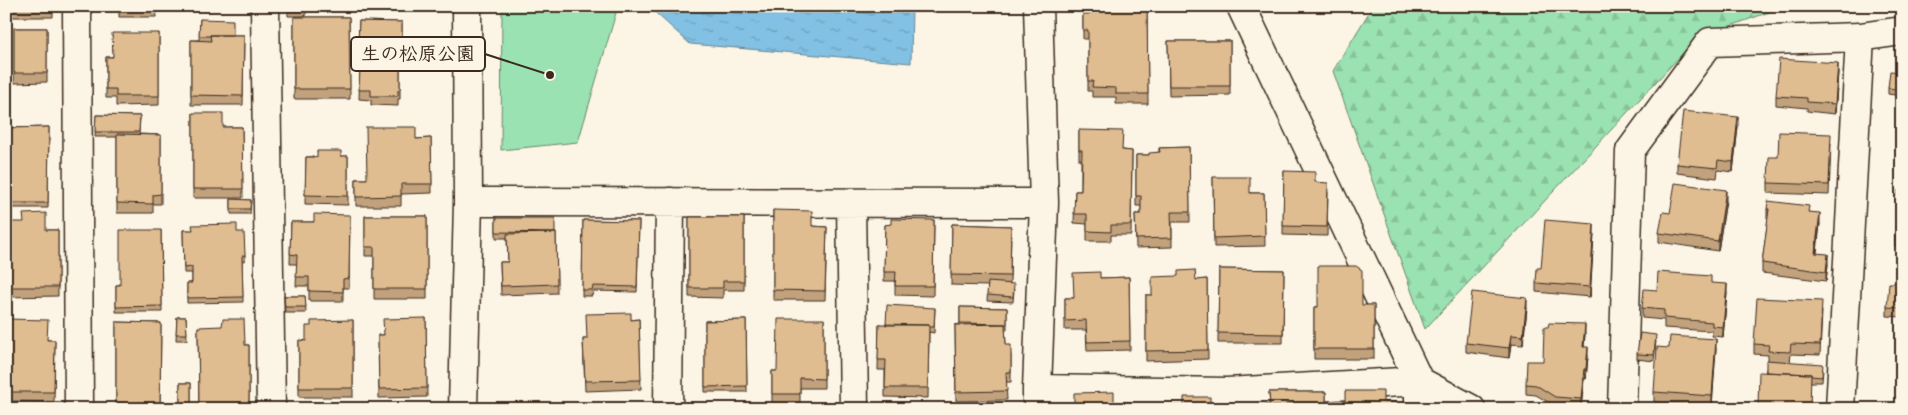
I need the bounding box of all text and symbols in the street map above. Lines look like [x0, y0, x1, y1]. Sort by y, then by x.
callout: 生の松原公園 [351, 37, 485, 71]
text: 生の松原公園 [361, 37, 475, 70]

